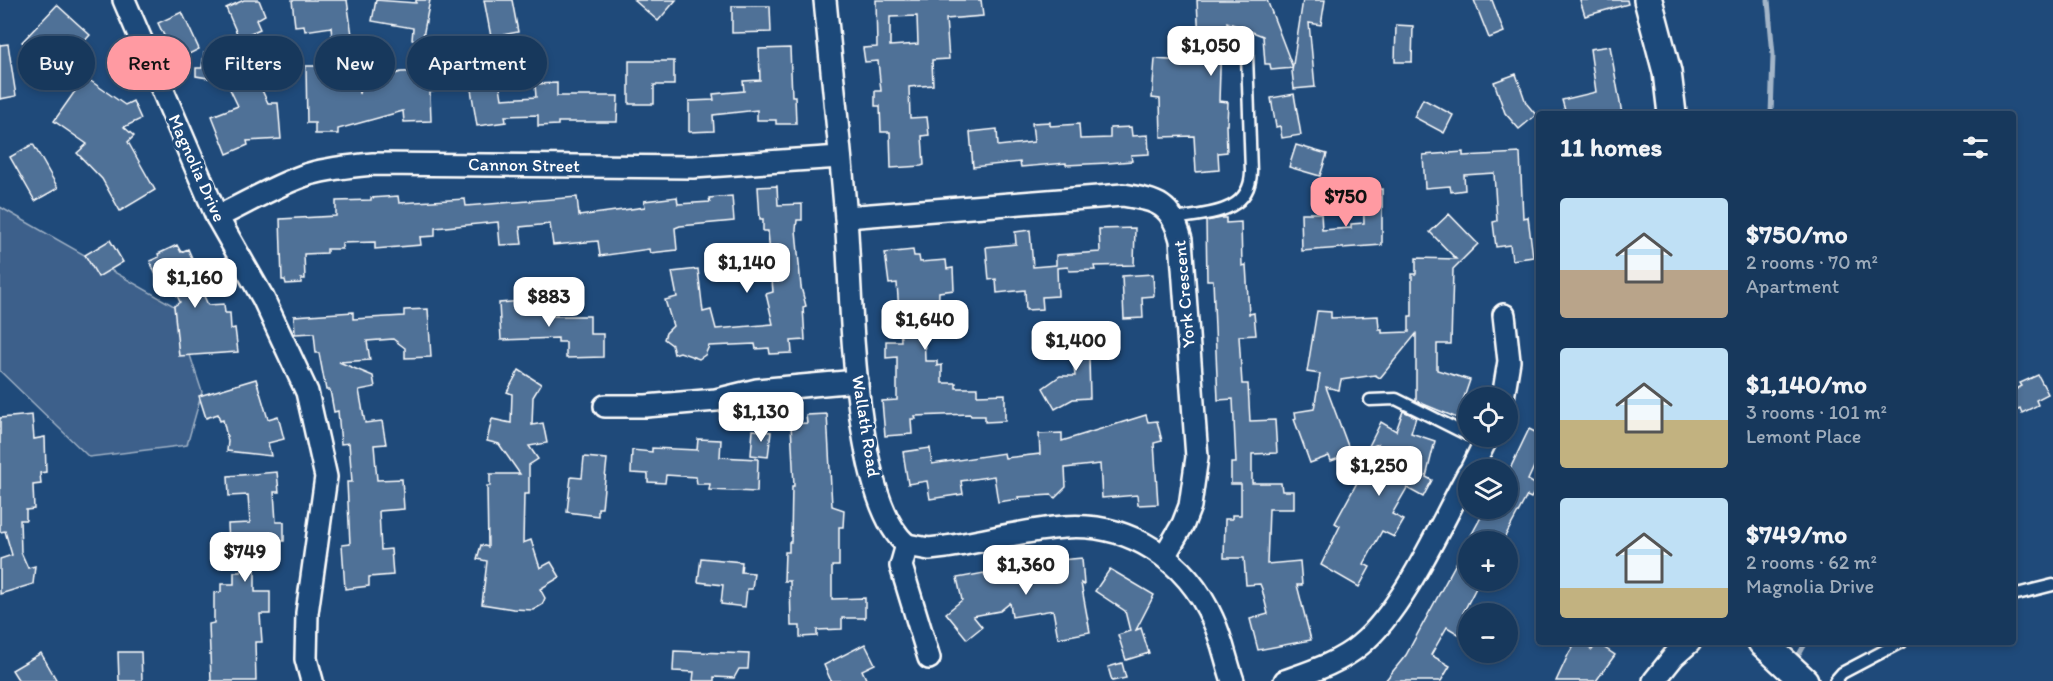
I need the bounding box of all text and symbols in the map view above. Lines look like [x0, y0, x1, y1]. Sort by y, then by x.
pin: $1,050 [1162, 26, 1260, 77]
text: $1,050 [1181, 33, 1241, 57]
chip: Buy [18, 36, 95, 90]
chip: Rent [107, 36, 191, 90]
chip: Filters [203, 36, 303, 90]
chip: New [315, 36, 395, 90]
chip: Apartment [407, 36, 547, 90]
street label: Magnolia Drive [164, 111, 230, 225]
text: 11 homes [1560, 131, 1662, 163]
icon: filters [1959, 131, 1992, 164]
street label: Cannon Street [468, 153, 580, 177]
pin: $750 [1310, 177, 1382, 228]
text: $750 [1325, 184, 1367, 208]
text: $750/mo [1746, 218, 1848, 250]
icon: home [1608, 222, 1680, 294]
street label: York Crescent [1168, 239, 1200, 349]
pin: $1,140 [698, 243, 796, 294]
text: $1,140 [718, 250, 776, 274]
text: 2 rooms · 70 m² [1746, 250, 1878, 274]
pin: $1,160 [146, 258, 244, 309]
text: $1,160 [167, 265, 223, 289]
text: Apartment [1746, 274, 1839, 298]
pin: $883 [513, 277, 585, 328]
text: $883 [528, 284, 570, 308]
pin: $1,640 [876, 300, 974, 351]
text: $1,640 [895, 307, 955, 331]
pin: $1,400 [1027, 321, 1125, 372]
text: $1,400 [1046, 328, 1106, 352]
text: $1,140/mo [1746, 368, 1867, 400]
icon: home [1608, 372, 1680, 444]
street label: Wallath Road [847, 374, 885, 479]
map controls [1458, 387, 1518, 663]
button: locate [1458, 387, 1518, 447]
pin: $1,130 [712, 392, 810, 443]
text: $1,130 [733, 399, 789, 423]
text: 3 rooms · 101 m² [1746, 400, 1887, 424]
text: Lemont Place [1746, 424, 1861, 448]
pin: $1,250 [1330, 446, 1428, 497]
text: $1,250 [1350, 453, 1408, 477]
button: layers [1458, 459, 1518, 519]
text: $749/mo [1746, 518, 1847, 550]
icon: home [1608, 522, 1680, 594]
button: + [1458, 531, 1518, 591]
pin: $749 [209, 532, 281, 583]
text: $749 [224, 539, 266, 563]
pin: $1,360 [977, 545, 1075, 596]
text: 2 rooms · 62 m² [1746, 550, 1877, 574]
text: $1,360 [997, 552, 1055, 576]
text: Magnolia Drive [1746, 574, 1874, 598]
button: − [1458, 603, 1518, 663]

